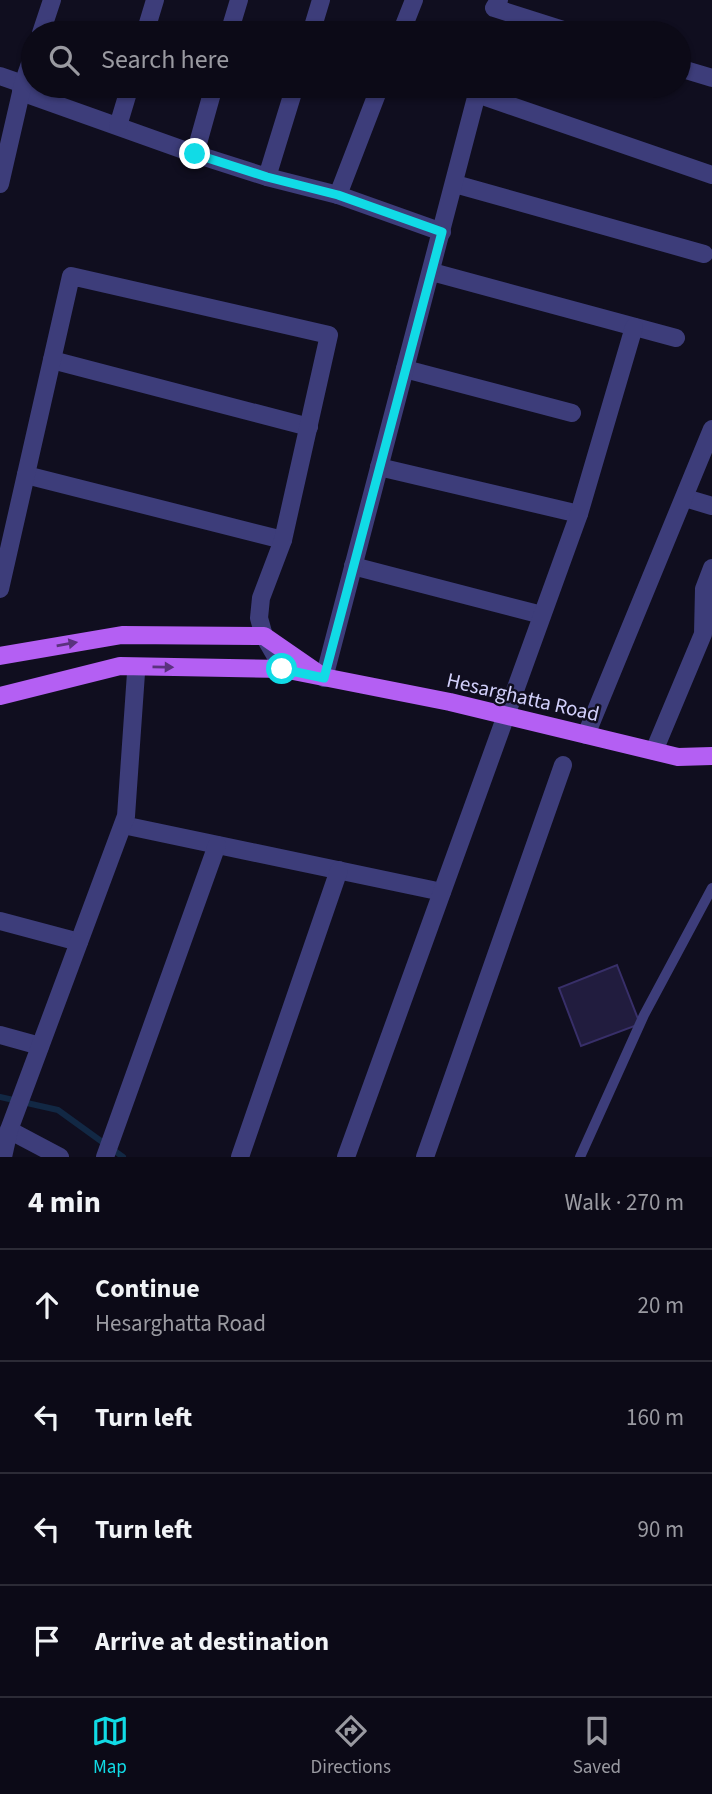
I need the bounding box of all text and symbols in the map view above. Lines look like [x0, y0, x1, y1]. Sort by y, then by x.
search box [21, 21, 691, 98]
icon: search [45, 41, 83, 79]
text: Search here [101, 41, 229, 78]
route end [179, 138, 210, 169]
one-way arrow [56, 639, 78, 650]
route start [266, 653, 297, 684]
one-way arrow [152, 661, 174, 673]
street label: Hesarghatta Road [444, 665, 602, 729]
text: 4 min [28, 1181, 101, 1224]
text: Walk · 270 m [565, 1186, 684, 1219]
text: Continue [95, 1270, 200, 1307]
icon: ahead [28, 1286, 66, 1324]
text: 20 m [637, 1289, 684, 1322]
text: Hesarghatta Road [95, 1307, 266, 1340]
icon: left [28, 1398, 66, 1436]
text: Turn left [95, 1399, 192, 1436]
text: 160 m [626, 1401, 684, 1434]
icon: left [28, 1510, 66, 1548]
text: Turn left [95, 1511, 192, 1548]
text: 90 m [637, 1513, 684, 1546]
icon: arrive [28, 1622, 66, 1660]
text: Arrive at destination [95, 1623, 329, 1660]
tab: Map [91, 1712, 129, 1781]
tab: Directions [311, 1712, 391, 1781]
tab: Saved [573, 1712, 621, 1781]

